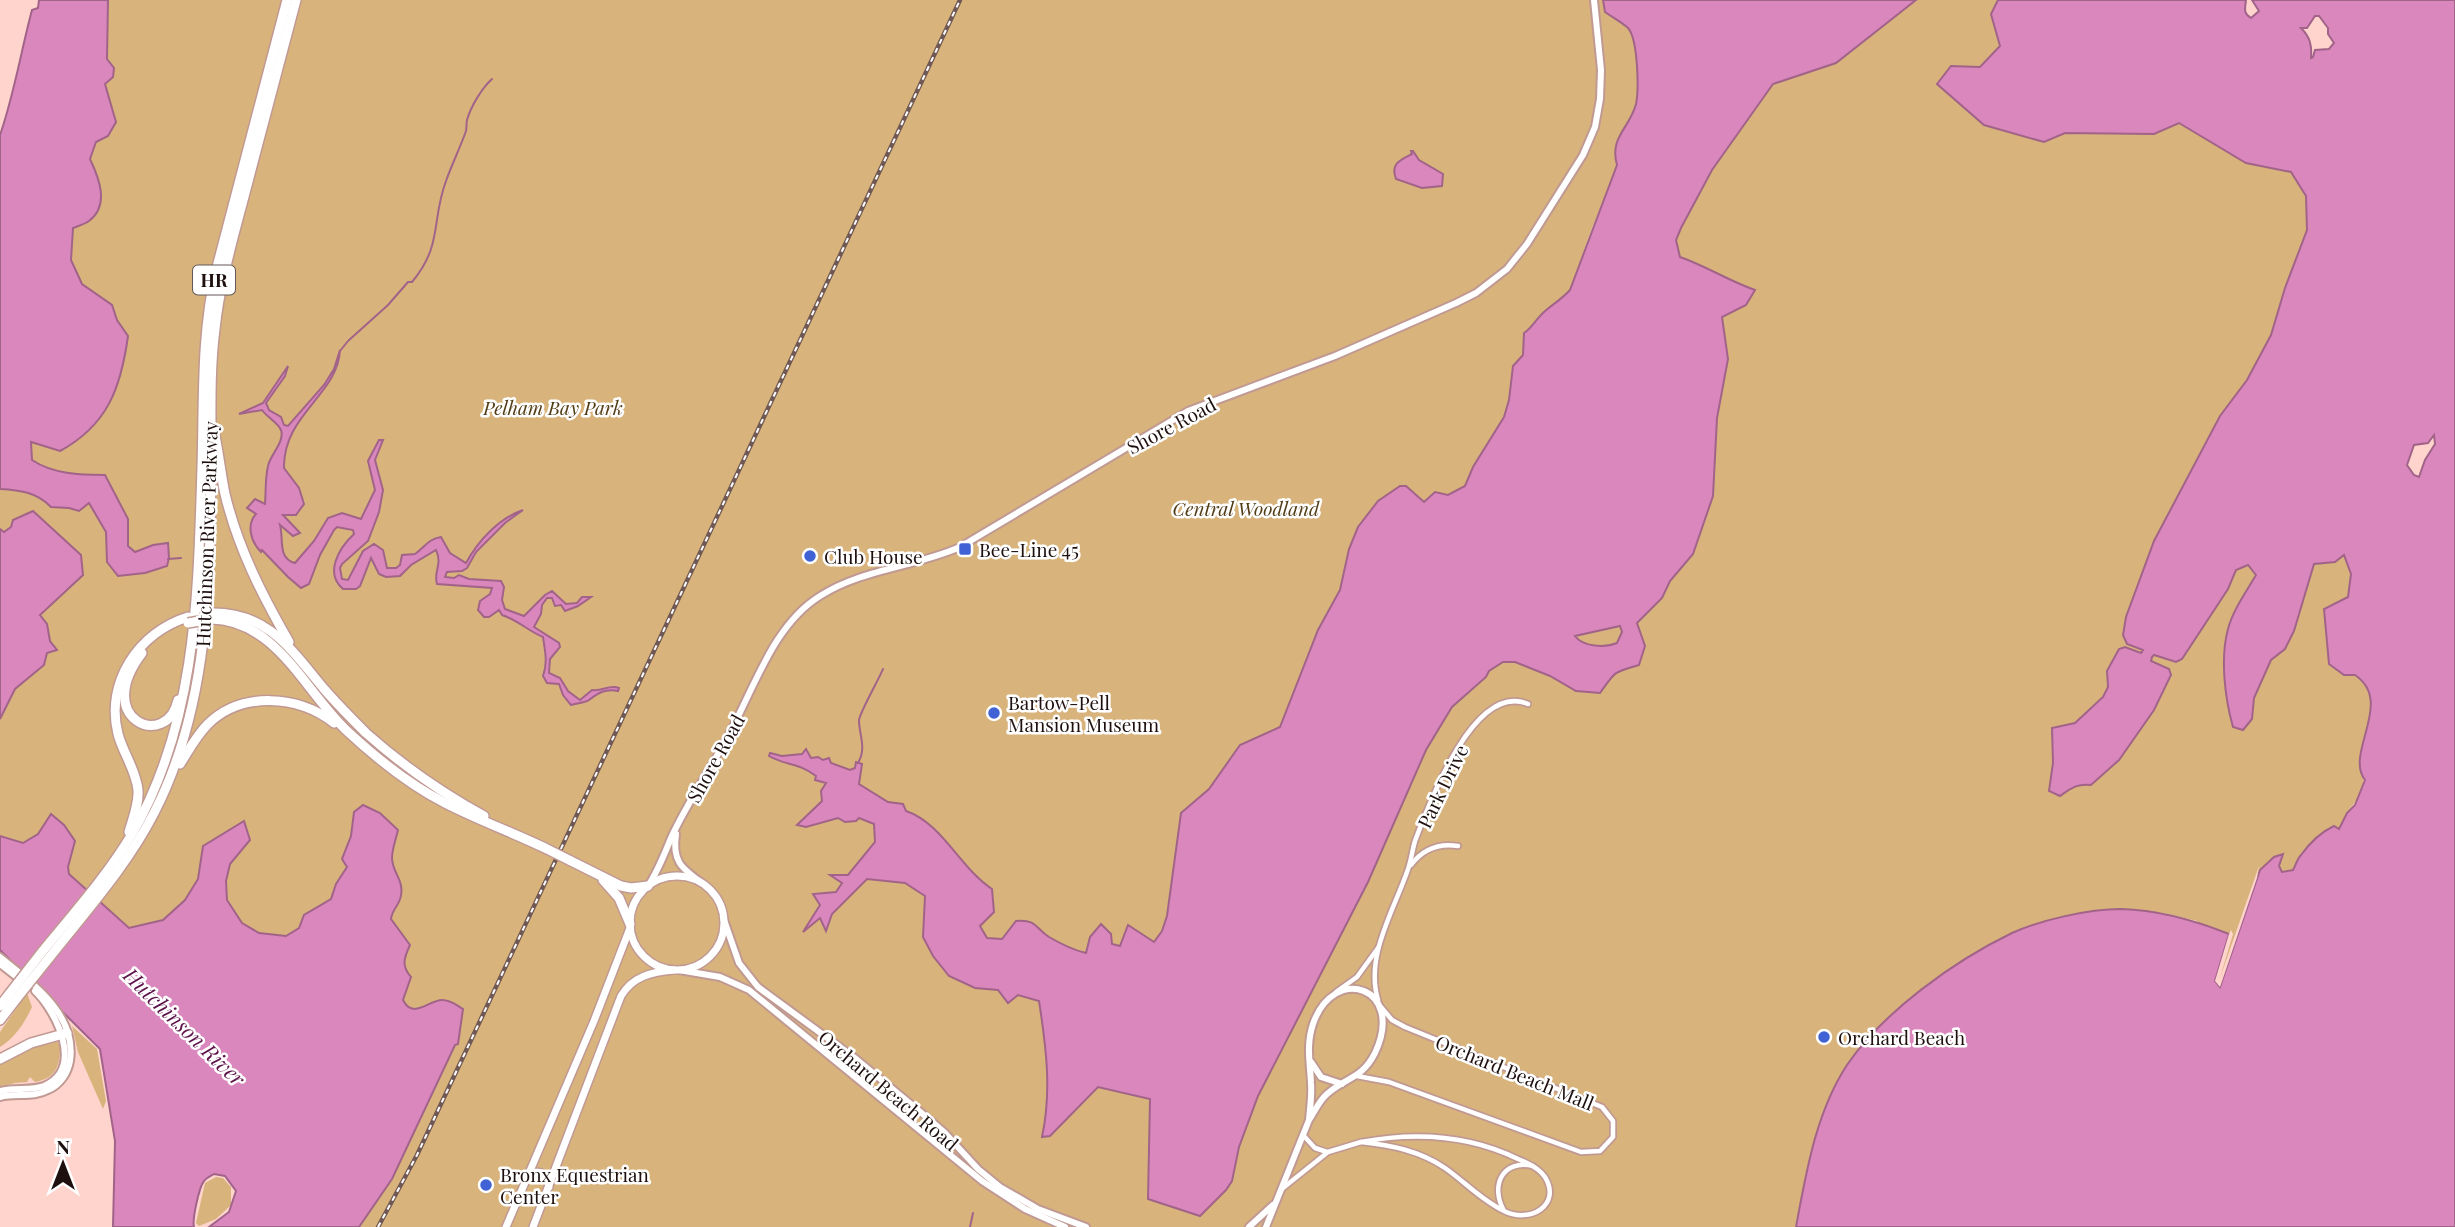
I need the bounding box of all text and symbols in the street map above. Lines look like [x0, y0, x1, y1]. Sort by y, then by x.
road number: HR [193, 266, 235, 294]
street label: Shore Road [1122, 391, 1220, 459]
park label: Pelham Bay Park [482, 394, 623, 420]
street label: Hutchinson River Parkway [189, 420, 223, 647]
park label: Central Woodland [1173, 495, 1320, 521]
place label: Bee-Line 45 [979, 536, 1079, 562]
marker: Bee-Line 45 [957, 541, 973, 557]
place label: Club House [824, 543, 923, 569]
marker: Club House [802, 548, 818, 564]
place label: Bartow-Pell Mansion Museum [1008, 689, 1159, 737]
marker: Bartow-Pell Mansion Museum [986, 705, 1002, 721]
street label: Shore Road [680, 709, 750, 807]
street label: Park Drive [1411, 740, 1473, 832]
water label: Hutchinson River [117, 960, 253, 1092]
street label: Orchard Beach Road [814, 1024, 964, 1156]
place label: Orchard Beach [1838, 1024, 1965, 1050]
street label: Orchard Beach Mall [1432, 1028, 1599, 1116]
marker: Orchard Beach [1816, 1029, 1832, 1045]
north arrow [28, 1129, 98, 1199]
text: N [56, 1133, 70, 1159]
place label: Bronx Equestrian Center [500, 1161, 650, 1209]
marker: Bronx Equestrian Center [478, 1177, 494, 1193]

